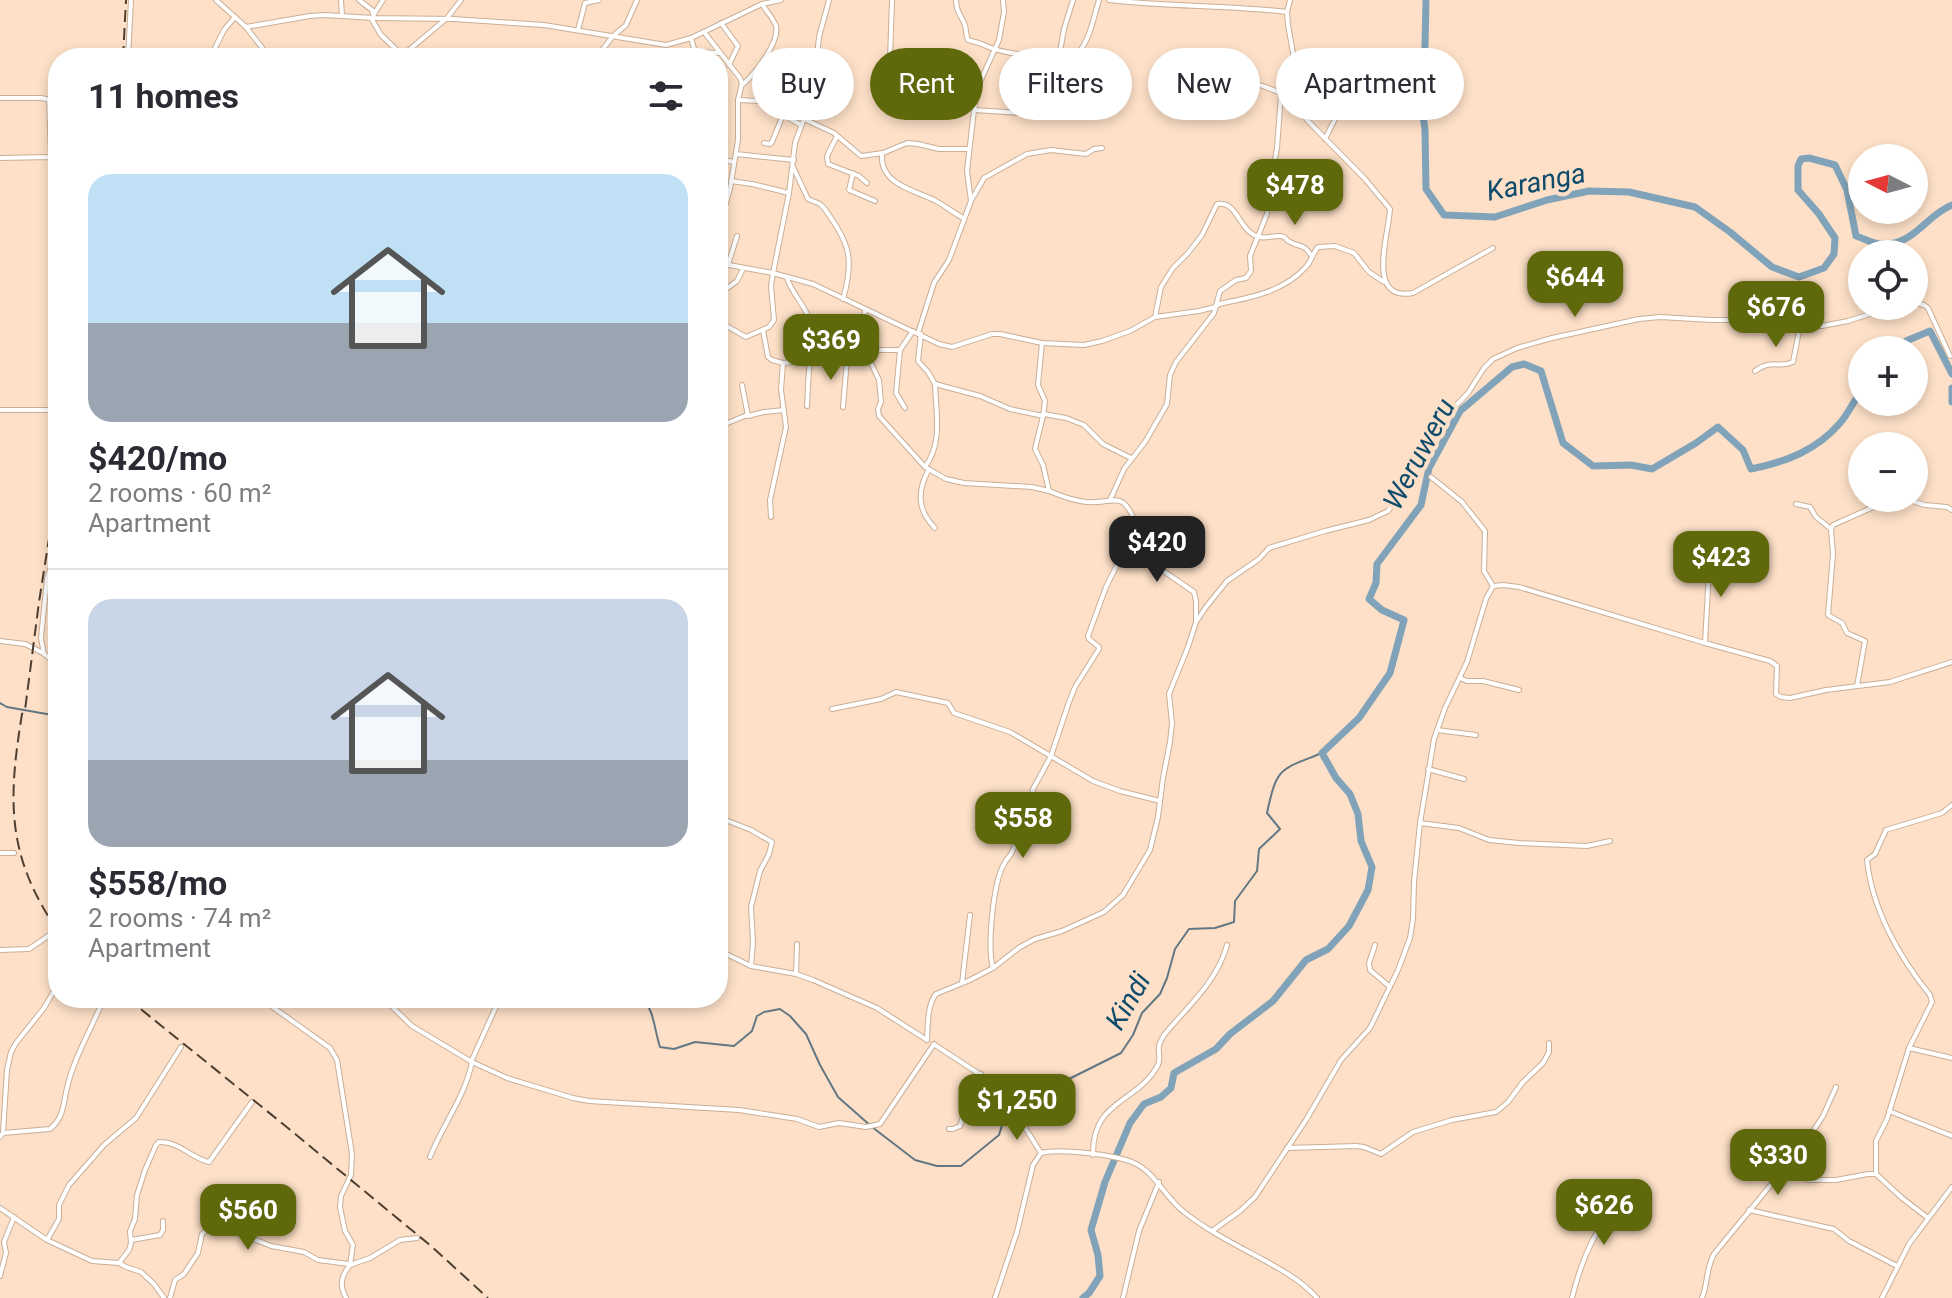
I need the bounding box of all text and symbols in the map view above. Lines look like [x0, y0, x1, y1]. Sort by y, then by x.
chip: Buy [752, 48, 854, 120]
chip: Rent [870, 48, 983, 120]
chip: Filters [999, 48, 1132, 120]
chip: New [1148, 48, 1260, 120]
chip: Apartment [1276, 48, 1464, 120]
icon: filters [644, 74, 688, 118]
text: 11 homes [88, 76, 239, 116]
north arrow [1848, 144, 1928, 224]
map controls [1848, 144, 1928, 512]
water label: Karanga [1484, 156, 1588, 208]
pin: $478 [1248, 159, 1342, 227]
text: $478 [1265, 170, 1325, 200]
icon: home [316, 226, 460, 370]
button: locate [1848, 240, 1928, 320]
pin: $644 [1528, 251, 1622, 319]
text: $644 [1545, 262, 1605, 292]
pin: $676 [1729, 281, 1823, 349]
text: $676 [1746, 292, 1806, 322]
pin: $369 [784, 314, 878, 382]
text: $369 [801, 325, 861, 355]
button: + [1848, 336, 1928, 416]
water label: Weruweru [1376, 393, 1462, 515]
button: − [1848, 432, 1928, 512]
text: $420/mo [88, 438, 227, 478]
text: 2 rooms · 60 m² [88, 478, 271, 508]
text: Apartment [88, 508, 211, 538]
pin: $420 [1110, 516, 1204, 584]
text: $420 [1127, 527, 1187, 557]
pin: $423 [1674, 531, 1768, 599]
text: $423 [1691, 542, 1751, 572]
icon: home [316, 651, 460, 795]
pin: $558 [976, 792, 1070, 860]
text: $558 [993, 803, 1053, 833]
text: $558/mo [88, 863, 227, 903]
text: 2 rooms · 74 m² [88, 903, 271, 933]
text: Apartment [88, 933, 211, 963]
water label: Kindi [1099, 966, 1158, 1035]
pin: $1,250 [952, 1074, 1082, 1142]
text: $1,250 [977, 1085, 1057, 1115]
pin: $330 [1731, 1129, 1825, 1197]
text: $330 [1748, 1140, 1808, 1170]
pin: $626 [1557, 1179, 1651, 1247]
pin: $560 [201, 1184, 295, 1252]
text: $626 [1574, 1190, 1634, 1220]
text: $560 [218, 1195, 278, 1225]

